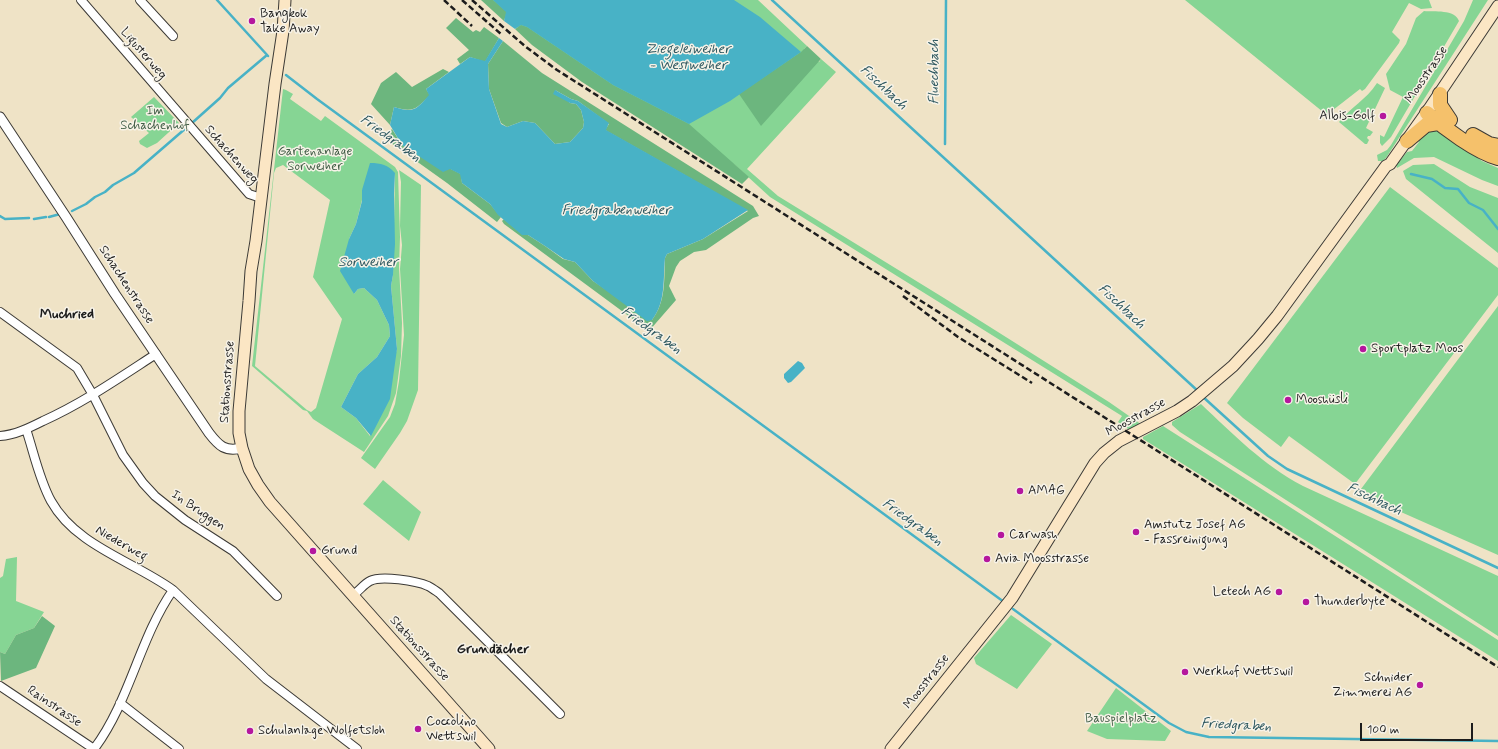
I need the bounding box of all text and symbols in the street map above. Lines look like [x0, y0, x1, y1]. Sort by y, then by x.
place label: Bangkok Take Away [260, 6, 320, 37]
marker: Bangkok Take Away [247, 16, 257, 26]
street label: Ligusterweg [116, 25, 170, 83]
water label: Fluechbach [927, 39, 943, 105]
water label: Ziegeleiweiher - Westweiher [646, 42, 730, 74]
street label: Moosstrasse [1402, 43, 1452, 107]
water label: Fischbach [856, 62, 910, 114]
park label: Im Schachenhof [120, 103, 190, 134]
place label: Albis-Golf [1319, 108, 1375, 124]
marker: Albis-Golf [1378, 111, 1388, 121]
water label: Friedgraben [357, 112, 423, 166]
street label: Schachenweg [201, 123, 261, 187]
park label: Gartenanlage Sorweiher [278, 144, 352, 175]
water label: Friedgrabenweiher [562, 203, 670, 219]
street label: Schachenstrasse [95, 243, 157, 327]
water label: Sorweiher [338, 255, 398, 271]
water label: Fischbach [1094, 281, 1148, 333]
water label: Friedgraben [618, 304, 684, 358]
district label: Muchried [40, 307, 94, 323]
street label: Stationsstrasse [217, 340, 239, 424]
place label: Sportplatz Moos [1371, 341, 1463, 357]
marker: Sportplatz Moos [1358, 344, 1368, 354]
place label: Mooshüsli [1296, 392, 1348, 408]
street label: Moosstrasse [1104, 395, 1168, 441]
marker: Mooshüsli [1283, 395, 1293, 405]
water label: Fischbach [1344, 480, 1404, 520]
place label: AMAG [1028, 483, 1065, 499]
marker: AMAG [1015, 486, 1025, 496]
street label: In Bruggen [168, 487, 228, 535]
water label: Friedgraben [879, 496, 945, 550]
place label: Amstutz Josef AG - Fassreinigung [1144, 517, 1246, 548]
street label: Niederweg [92, 523, 150, 565]
place label: Carwash [1009, 527, 1058, 543]
marker: Amstutz Josef AG - Fassreinigung [1131, 527, 1141, 537]
marker: Carwash [996, 530, 1006, 540]
place label: Grund [321, 543, 357, 559]
marker: Grund [308, 546, 318, 556]
place label: Avia Moosstrasse [995, 551, 1089, 567]
marker: Avia Moosstrasse [982, 554, 992, 564]
place label: Letech AG [1213, 584, 1271, 600]
marker: Letech AG [1274, 587, 1284, 597]
place label: Thunderbyte [1314, 594, 1385, 610]
marker: Thunderbyte [1301, 597, 1311, 607]
street label: Stationsstrasse [386, 613, 452, 685]
district label: Grundächer [457, 642, 529, 658]
street label: Moosstrasse [901, 651, 953, 713]
place label: Werkhof Wettswil [1193, 664, 1293, 680]
marker: Werkhof Wettswil [1180, 667, 1190, 677]
place label: Schnider Zimmerei AG [1332, 670, 1412, 701]
marker: Schnider Zimmerei AG [1415, 680, 1425, 690]
street label: Rainstrasse [24, 683, 84, 731]
park label: Bauspielplatz [1085, 711, 1157, 727]
place label: Coccolino Wettswil [426, 714, 476, 745]
scale bar [1362, 715, 1475, 741]
water label: Friedgraben [1200, 716, 1272, 736]
text: 100 m [1367, 722, 1399, 738]
place label: Schulanlage Wolfetsloh [258, 723, 385, 739]
marker: Coccolino Wettswil [413, 724, 423, 734]
marker: Schulanlage Wolfetsloh [245, 726, 255, 736]

